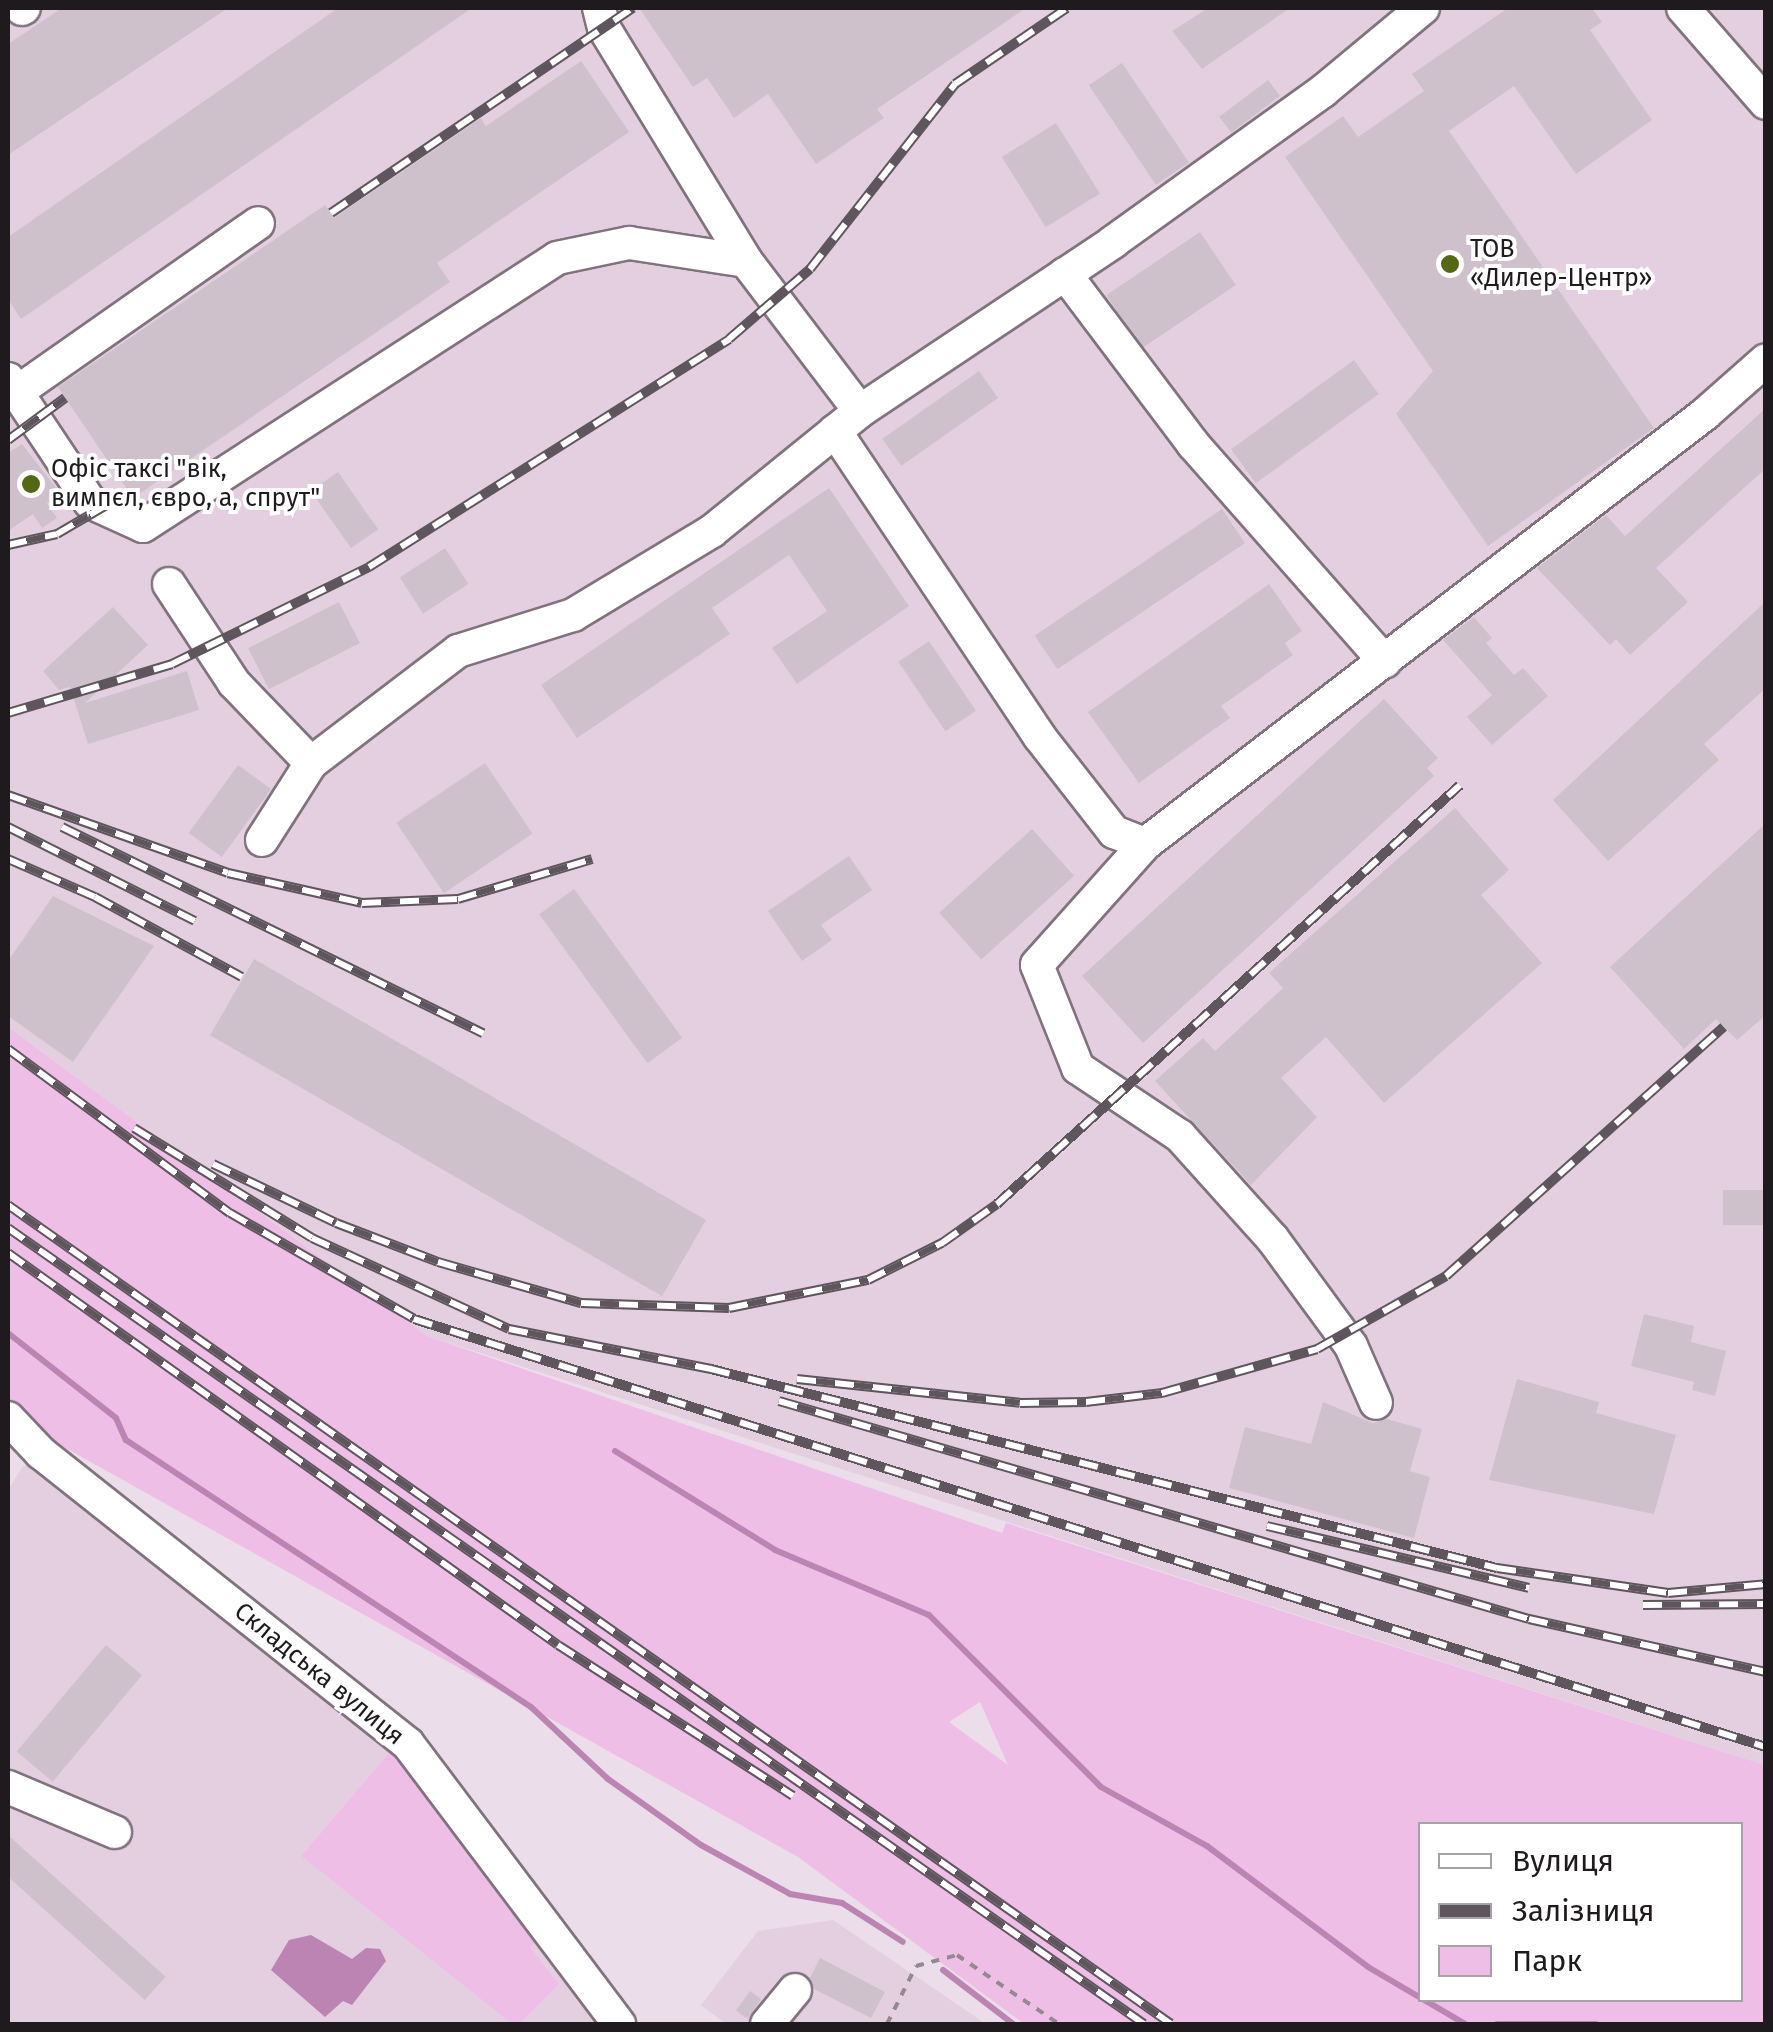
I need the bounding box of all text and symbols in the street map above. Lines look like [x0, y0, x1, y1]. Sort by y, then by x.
place label: ТОВ «Дилер-Центр» [1470, 235, 1652, 294]
marker: ТОВ «Дилер-Центр» [1439, 253, 1461, 275]
place label: Офіс таксі "вік, вимпєл, євро, а, спрут" [51, 455, 320, 514]
marker: Офіс таксі "вік, вимпєл, євро, а, спрут" [20, 473, 42, 495]
street label: Складська вулиця [228, 1596, 410, 1752]
legend [1418, 1822, 1743, 2002]
text: Вулиця [1512, 1843, 1614, 1879]
text: Залізниця [1512, 1893, 1655, 1929]
text: Парк [1512, 1943, 1582, 1979]

